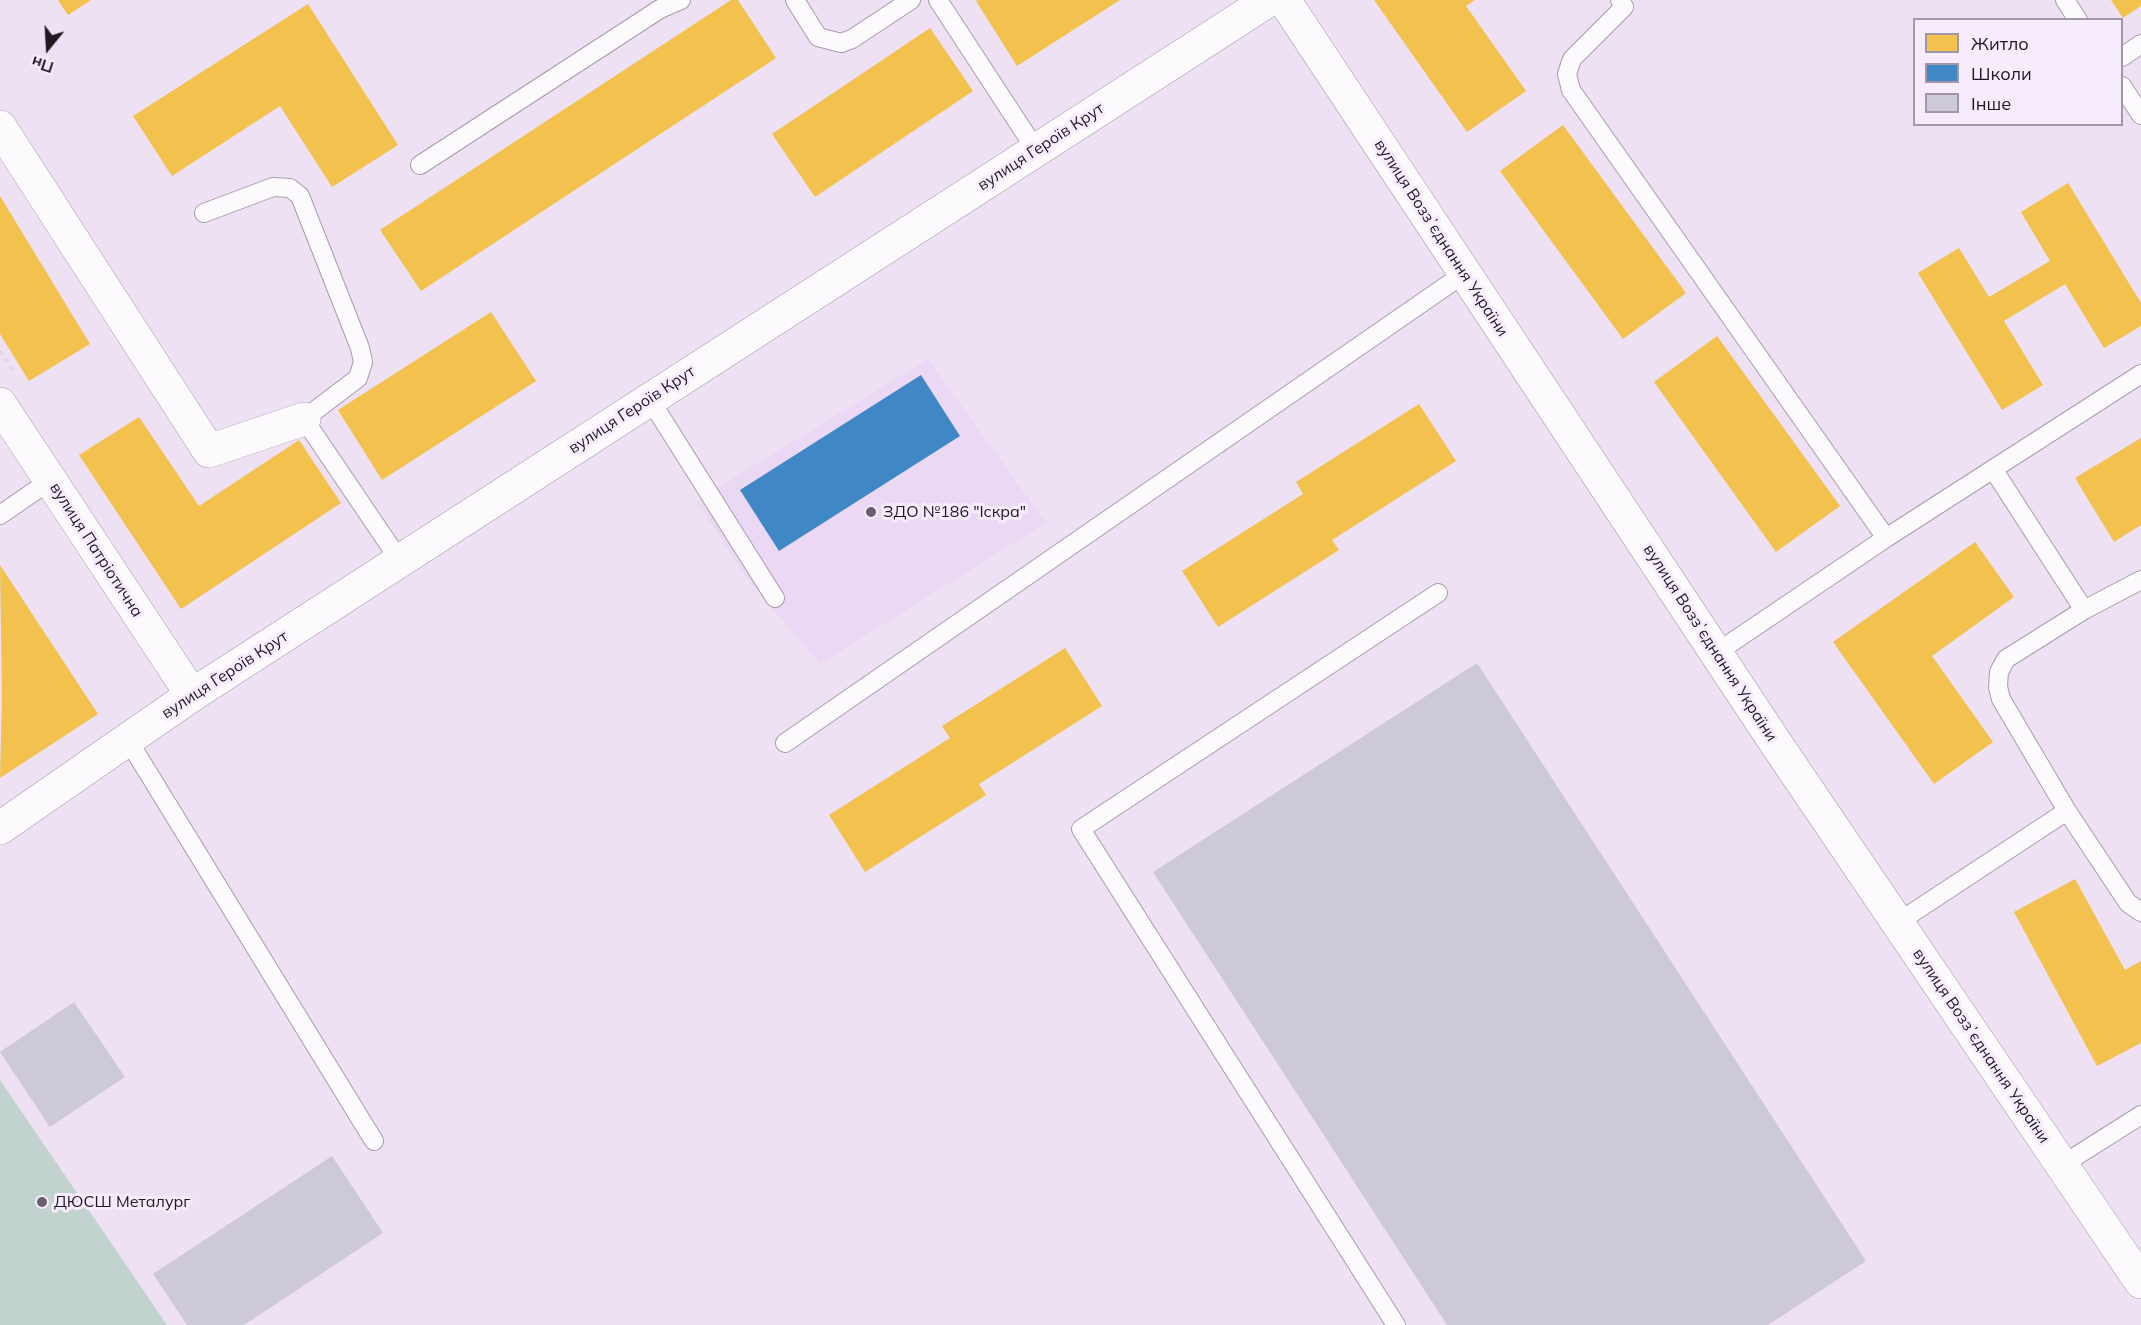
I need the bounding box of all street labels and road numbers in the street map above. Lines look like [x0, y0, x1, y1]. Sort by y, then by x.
street label: вулиця Героїв Крут [974, 99, 1108, 195]
street label: вулиця Воззʼєднання України [1370, 136, 1512, 340]
street label: вулиця Героїв Крут [565, 362, 699, 458]
street label: вулиця Патріотична [45, 479, 147, 621]
street label: вулиця Воззʼєднання України [1639, 541, 1781, 745]
street label: вулиця Героїв Крут [158, 627, 292, 723]
street label: вулиця Воззʼєднання України [1908, 945, 2054, 1147]

